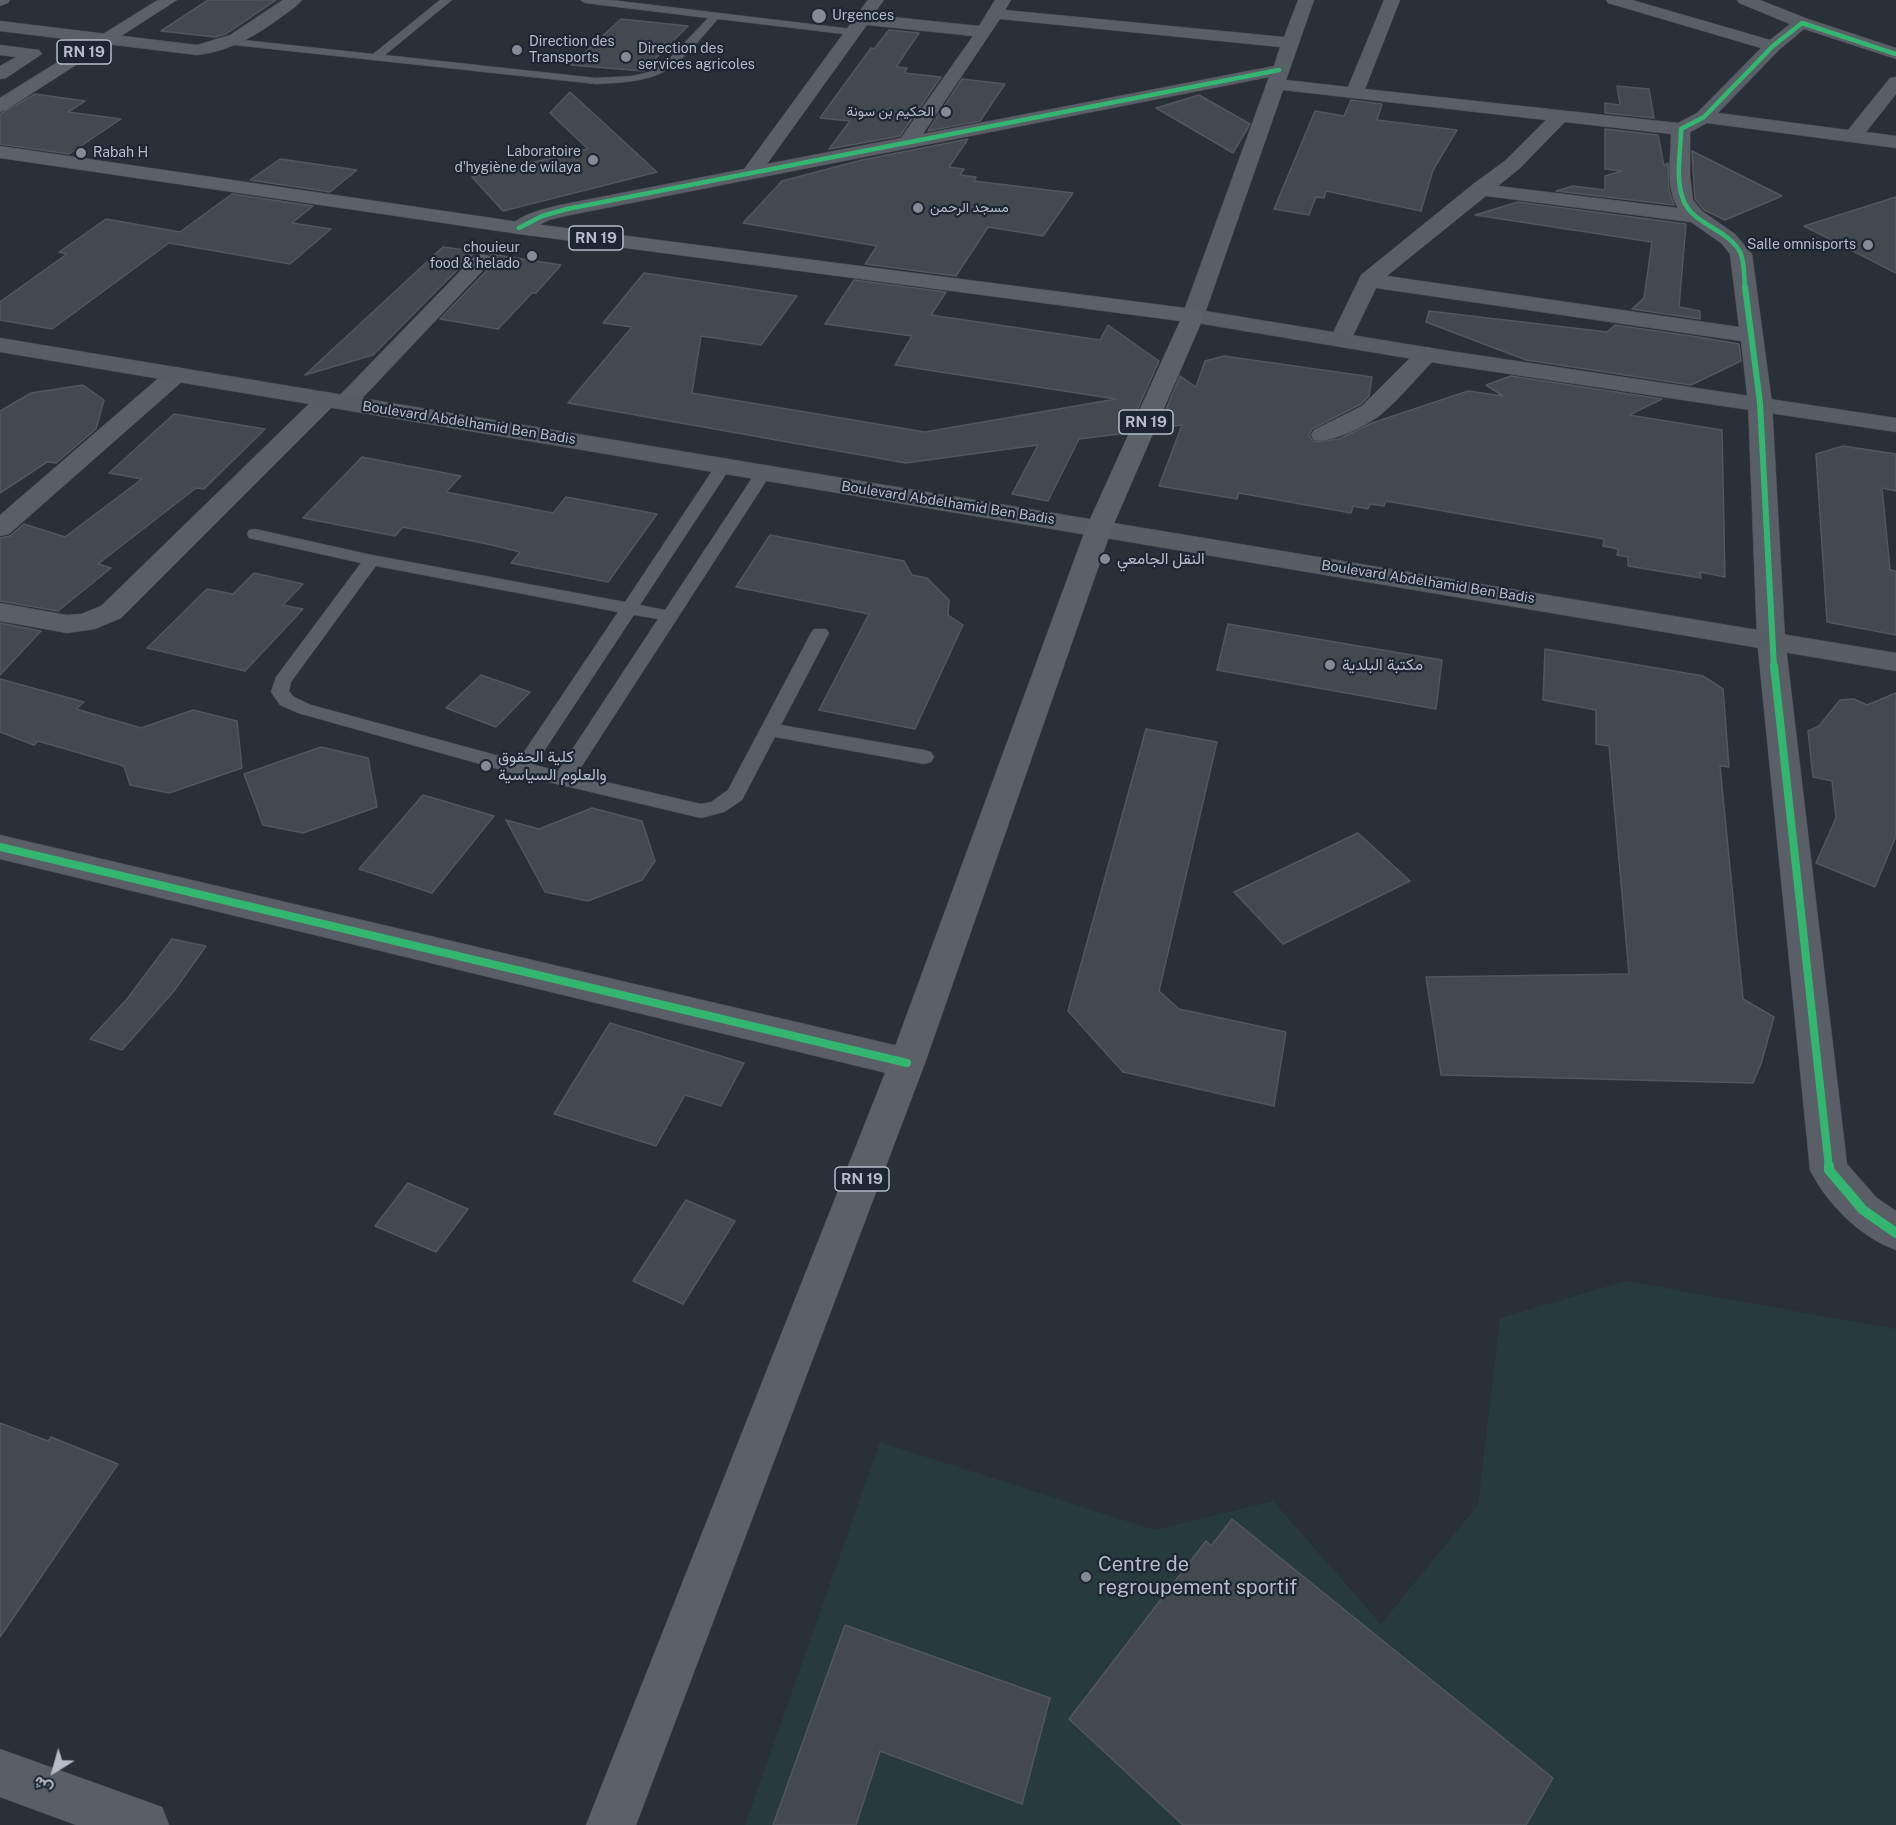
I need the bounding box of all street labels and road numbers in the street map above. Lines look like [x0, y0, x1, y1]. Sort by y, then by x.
road number: RN 19 [57, 40, 111, 64]
road number: RN 19 [569, 226, 623, 250]
street label: Boulevard Abdelhamid Ben Badis [361, 398, 577, 448]
road number: RN 19 [1119, 410, 1173, 434]
street label: Boulevard Abdelhamid Ben Badis [840, 478, 1056, 528]
street label: Boulevard Abdelhamid Ben Badis [1320, 557, 1536, 607]
road number: RN 19 [835, 1167, 889, 1191]

